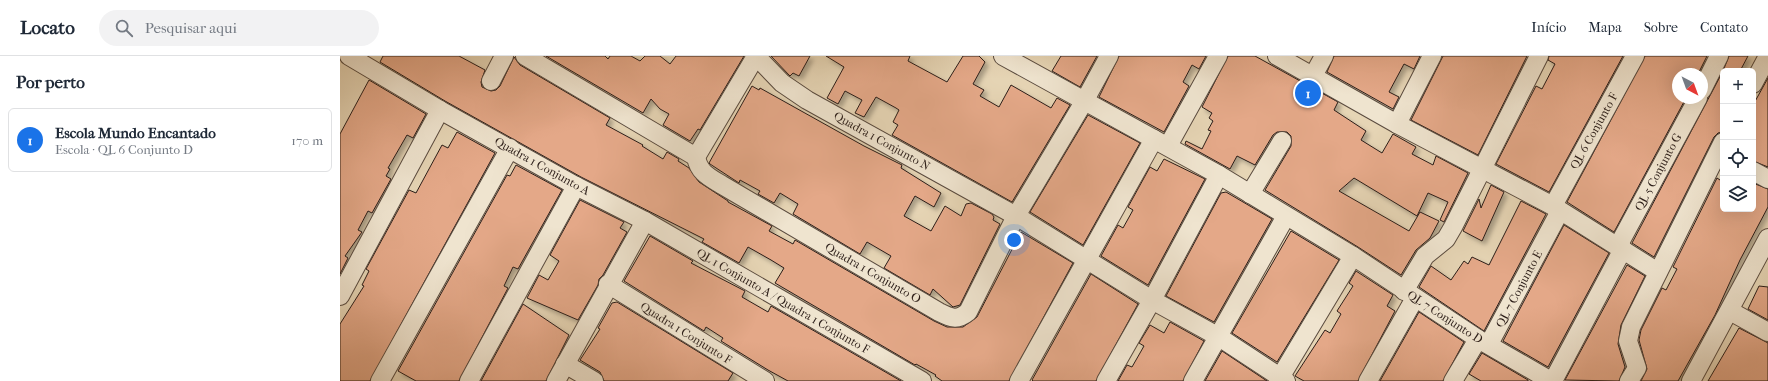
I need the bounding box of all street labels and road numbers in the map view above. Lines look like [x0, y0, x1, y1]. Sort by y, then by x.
street label: QL 6 Conjunto F [1567, 90, 1621, 172]
street label: Quadra 1 Conjunto N [831, 109, 933, 173]
street label: QL 5 Conjunto G [1632, 130, 1685, 213]
street label: Quadra 1 Conjunto A [492, 134, 592, 198]
street label: Quadra 1 Conjunto O [823, 240, 923, 306]
street label: QL 1 Conjunto A / Quadra 1 Conjunto F [694, 246, 873, 357]
street label: QL 7 Conjunto E [1493, 248, 1545, 330]
street label: QL 7 Conjunto D [1405, 287, 1485, 347]
street label: Quadra 1 Conjunto F [638, 299, 735, 367]

